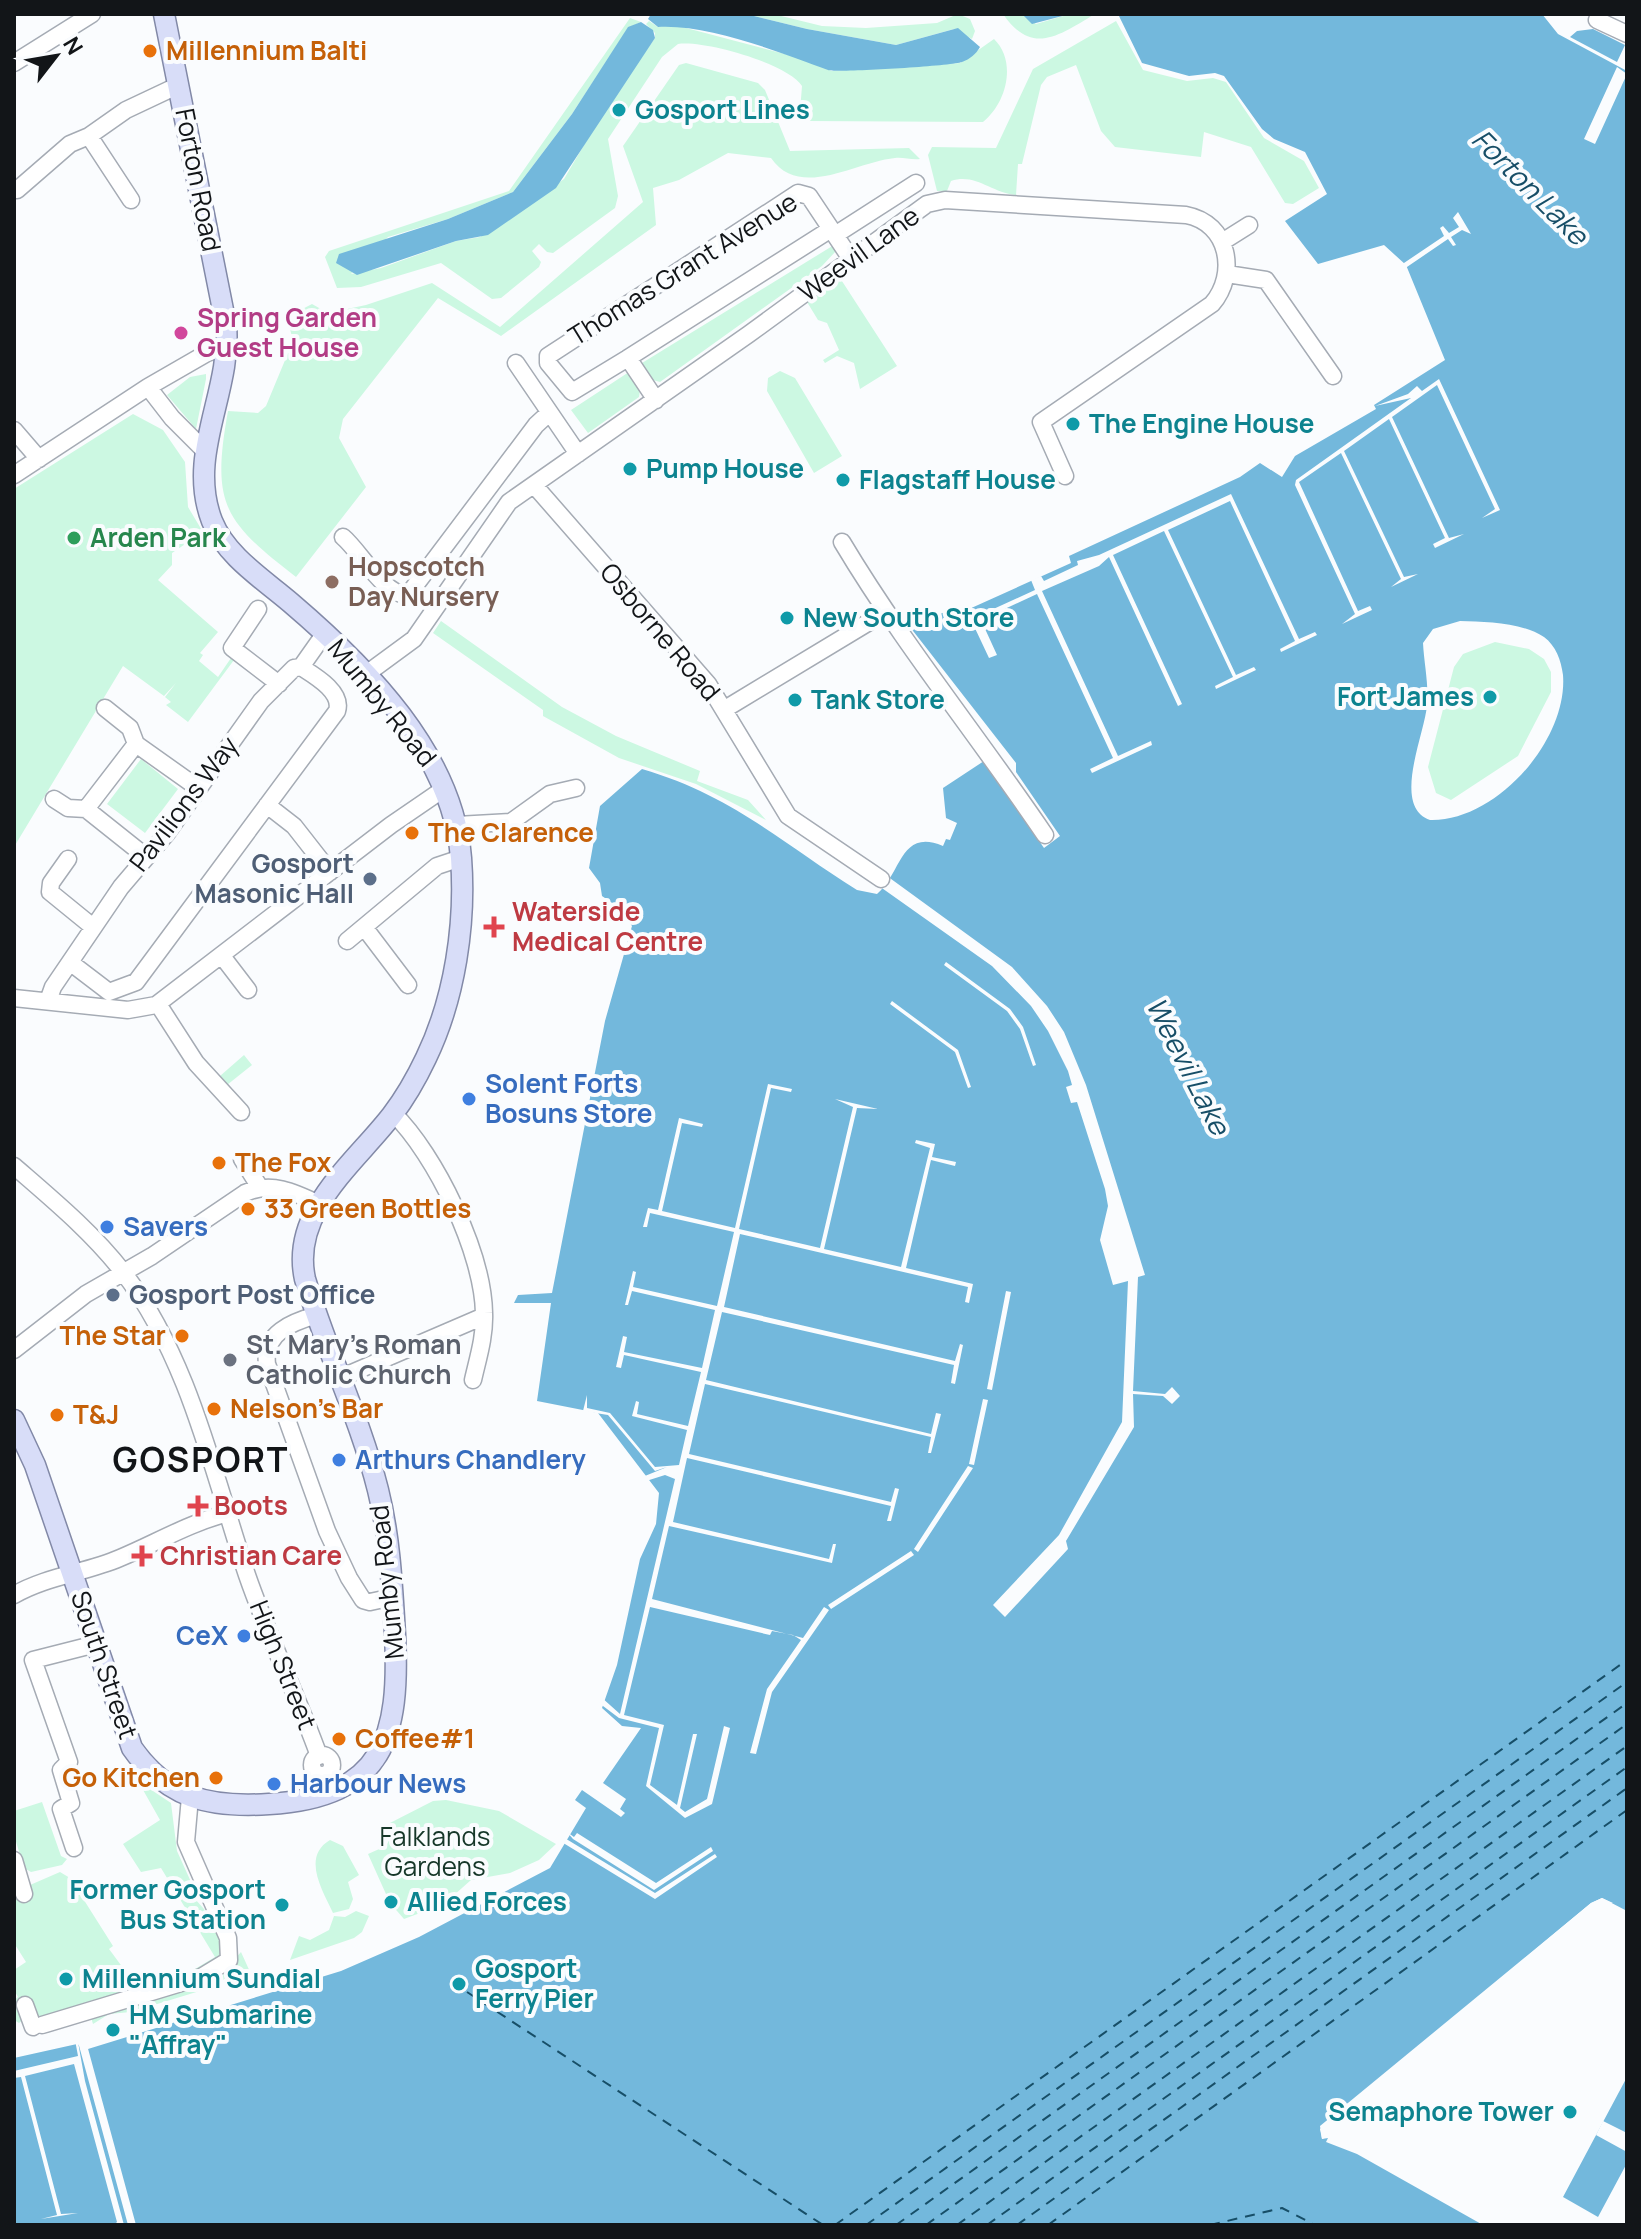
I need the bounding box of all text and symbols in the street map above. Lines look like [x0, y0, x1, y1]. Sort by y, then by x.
north arrow [16, 16, 96, 96]
text: N [56, 31, 90, 60]
place label: Millennium Balti [166, 32, 367, 68]
marker: Millennium Balti [141, 42, 159, 60]
place label: Gosport Lines [635, 91, 810, 127]
marker: Gosport Lines [610, 101, 628, 119]
street label: Forton Road [167, 105, 230, 254]
water label: Forton Lake [1464, 120, 1598, 254]
street label: Thomas Grant Avenue [561, 183, 804, 353]
street label: Weevil Lane [791, 197, 926, 309]
place label: Spring Garden Guest House [197, 299, 377, 365]
marker: Spring Garden Guest House [172, 324, 190, 342]
place label: The Engine House [1089, 405, 1314, 441]
marker: The Engine House [1064, 415, 1082, 433]
place label: Pump House [646, 450, 804, 486]
marker: Pump House [621, 460, 639, 478]
place label: Flagstaff House [859, 461, 1056, 497]
marker: Flagstaff House [834, 471, 852, 489]
place label: Arden Park [90, 519, 227, 555]
marker: Arden Park [65, 529, 83, 547]
place label: Hopscotch Day Nursery [348, 548, 500, 614]
street label: Osborne Road [592, 555, 729, 708]
marker: Hopscotch Day Nursery [323, 573, 341, 591]
place label: New South Store [803, 599, 1014, 635]
marker: New South Store [778, 609, 796, 627]
street label: Mumby Road [320, 631, 445, 774]
place label: Fort James [1337, 678, 1474, 714]
place label: Tank Store [811, 681, 945, 717]
marker: Fort James [1481, 688, 1499, 706]
marker: Tank Store [786, 691, 804, 709]
street label: Pavilions Way [120, 728, 246, 878]
place label: The Clarence [428, 814, 594, 850]
marker: The Clarence [403, 824, 421, 842]
place label: Gosport Masonic Hall [195, 845, 354, 911]
marker: Gosport Masonic Hall [361, 870, 379, 888]
place label: Waterside Medical Centre [512, 893, 703, 959]
marker: Waterside Medical Centre [483, 916, 505, 938]
water label: Weevil Lake [1138, 990, 1240, 1142]
place label: Solent Forts Bosuns Store [485, 1065, 653, 1131]
marker: Solent Forts Bosuns Store [460, 1090, 478, 1108]
place label: The Fox [235, 1144, 332, 1180]
marker: The Fox [210, 1154, 228, 1172]
place label: 33 Green Bottles [264, 1190, 471, 1226]
marker: 33 Green Bottles [239, 1200, 257, 1218]
place label: Savers [123, 1208, 208, 1244]
marker: Savers [98, 1218, 116, 1236]
place label: Gosport Post Office [129, 1276, 375, 1312]
marker: Gosport Post Office [104, 1286, 122, 1304]
place label: The Star [59, 1317, 166, 1353]
place label: St. Mary's Roman Catholic Church [246, 1326, 462, 1392]
marker: The Star [173, 1327, 191, 1345]
marker: St. Mary's Roman Catholic Church [221, 1351, 239, 1369]
place label: Nelson's Bar [230, 1390, 383, 1426]
place label: T&J [73, 1396, 119, 1432]
marker: Nelson's Bar [205, 1400, 223, 1418]
marker: T&J [48, 1406, 66, 1424]
district label: GOSPORT [113, 1436, 289, 1482]
place label: Arthurs Chandlery [355, 1441, 586, 1477]
marker: Arthurs Chandlery [330, 1451, 348, 1469]
place label: Boots [214, 1487, 288, 1523]
marker: Boots [189, 1497, 207, 1515]
street label: Mumby Road [360, 1503, 412, 1661]
place label: Christian Care [160, 1537, 342, 1573]
marker: Christian Care [131, 1545, 153, 1567]
street label: South Street [63, 1586, 147, 1743]
street label: High Street [242, 1595, 326, 1735]
place label: CeX [176, 1617, 228, 1653]
marker: CeX [235, 1627, 253, 1645]
place label: Coffee#1 [355, 1720, 475, 1756]
marker: Coffee#1 [330, 1730, 348, 1748]
place label: Go Kitchen [62, 1759, 200, 1795]
place label: Harbour News [290, 1765, 466, 1801]
marker: Go Kitchen [207, 1769, 225, 1787]
marker: Harbour News [265, 1775, 283, 1793]
park label: Falklands Gardens [380, 1818, 490, 1884]
place label: Former Gosport Bus Station [69, 1871, 266, 1937]
place label: Allied Forces [407, 1883, 567, 1919]
marker: Allied Forces [382, 1893, 400, 1911]
marker: Former Gosport Bus Station [273, 1896, 291, 1914]
place label: Gosport Ferry Pier [475, 1950, 594, 2016]
place label: Millennium Sundial [82, 1960, 321, 1996]
marker: Millennium Sundial [57, 1970, 75, 1988]
marker: Gosport Ferry Pier [450, 1975, 468, 1993]
place label: HM Submarine "Affray" [129, 1996, 312, 2062]
marker: HM Submarine "Affray" [104, 2021, 122, 2039]
place label: Semaphore Tower [1328, 2093, 1554, 2129]
marker: Semaphore Tower [1561, 2103, 1579, 2121]

